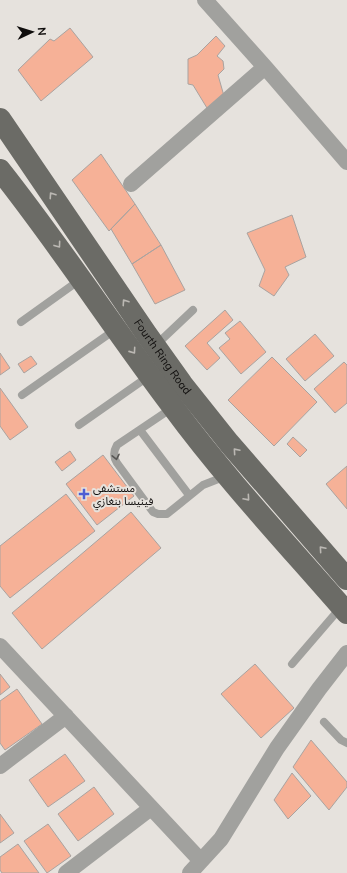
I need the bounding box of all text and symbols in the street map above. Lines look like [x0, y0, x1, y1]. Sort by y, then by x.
north arrow [12, 12, 52, 52]
text: N [35, 27, 49, 36]
one-way arrow [49, 192, 57, 199]
one-way arrow [53, 241, 60, 248]
one-way arrow [123, 300, 130, 307]
street label: Fourth Ring Road [131, 316, 194, 397]
one-way arrow [128, 347, 135, 354]
one-way arrow [234, 448, 241, 456]
one-way arrow [111, 454, 119, 461]
place label: مستشفى فينيسا بنغازي [93, 481, 153, 511]
marker: مستشفى فينيسا بنغازي [78, 488, 90, 500]
one-way arrow [243, 493, 250, 501]
one-way arrow [319, 547, 326, 554]

